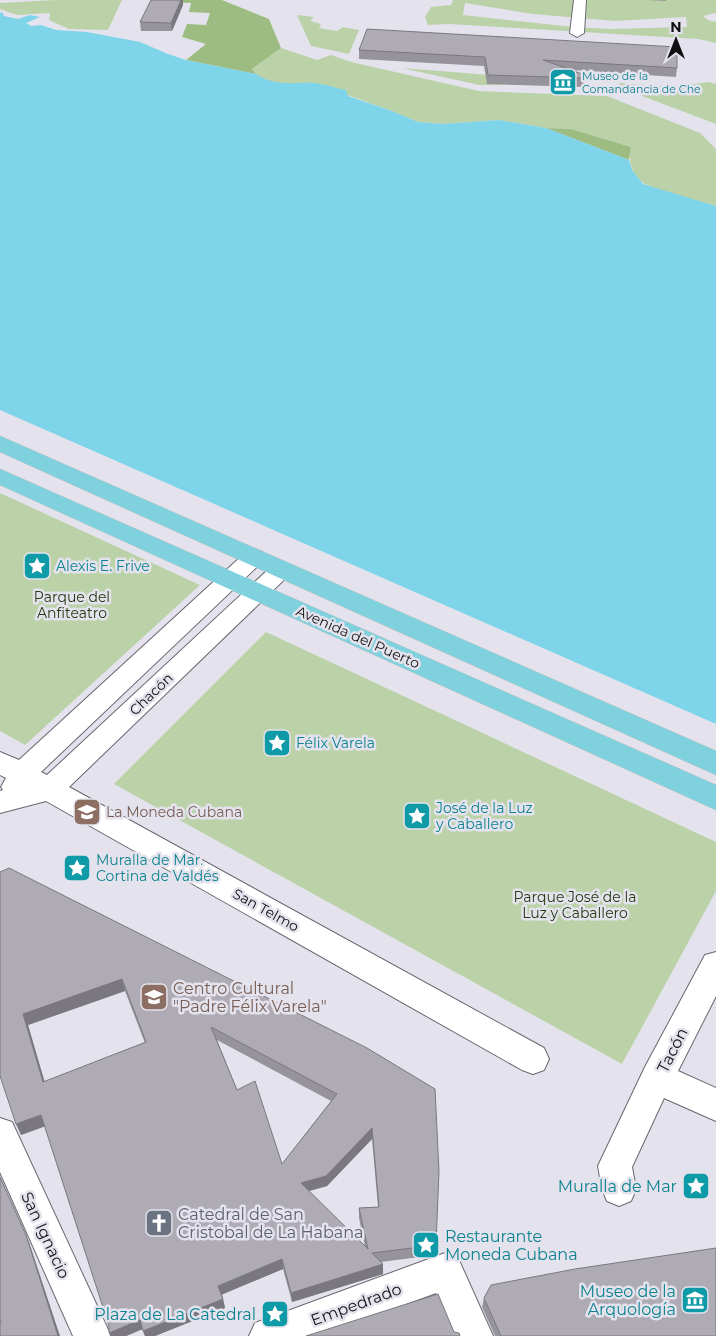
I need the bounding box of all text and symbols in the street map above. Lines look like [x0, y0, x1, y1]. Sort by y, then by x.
north arrow [651, 15, 701, 65]
text: N [670, 18, 682, 36]
museum icon: Museo de la Comandancia de Che [548, 67, 578, 97]
place label: Museo de la Comandancia de Che [582, 69, 701, 96]
place icon: Alexis E. Frive [22, 551, 52, 581]
place label: Alexis E. Frive [56, 557, 150, 575]
park label: Parque del Anfiteatro [34, 588, 110, 622]
street label: Avenida del Puerto [293, 602, 423, 672]
street label: Chacón [125, 669, 177, 719]
place icon: Félix Varela [262, 728, 292, 758]
place label: Félix Varela [296, 734, 375, 752]
school or university icon: La Moneda Cubana [72, 797, 102, 827]
place label: José de la Luz y Caballero [435, 799, 533, 833]
place icon: José de la Luz y Caballero [402, 801, 432, 831]
place label: La Moneda Cubana [106, 803, 242, 821]
place label: Muralla de Mar. Cortina de Valdés [96, 851, 219, 885]
place icon: Muralla de Mar. Cortina de Valdés [62, 853, 92, 883]
street label: San Telmo [230, 884, 303, 936]
park label: Parque José de la Luz y Caballero [514, 888, 636, 922]
place label: Centro Cultural "Padre Félix Varela" [173, 979, 327, 1016]
school or university icon: Centro Cultural "Padre Félix Varela" [139, 982, 169, 1012]
street label: Tacón [653, 1025, 692, 1076]
place icon: Muralla de Mar [681, 1171, 711, 1201]
place label: Muralla de Mar [558, 1177, 677, 1196]
street label: San Ignacio [17, 1189, 74, 1282]
place label: Catedral de San Cristobal de La Habana [178, 1205, 363, 1242]
church icon: Catedral de San Cristobal de La Habana [144, 1208, 174, 1238]
place label: Restaurante Moneda Cubana [445, 1227, 578, 1264]
place icon: Restaurante Moneda Cubana [411, 1230, 441, 1260]
street label: Empedrado [308, 1279, 404, 1330]
place label: Museo de la Arquología [580, 1282, 676, 1319]
museum icon: Museo de la Arquología [680, 1285, 710, 1315]
place icon: Plaza de La Catedral [260, 1299, 290, 1329]
place label: Plaza de La Catedral [94, 1305, 256, 1324]

